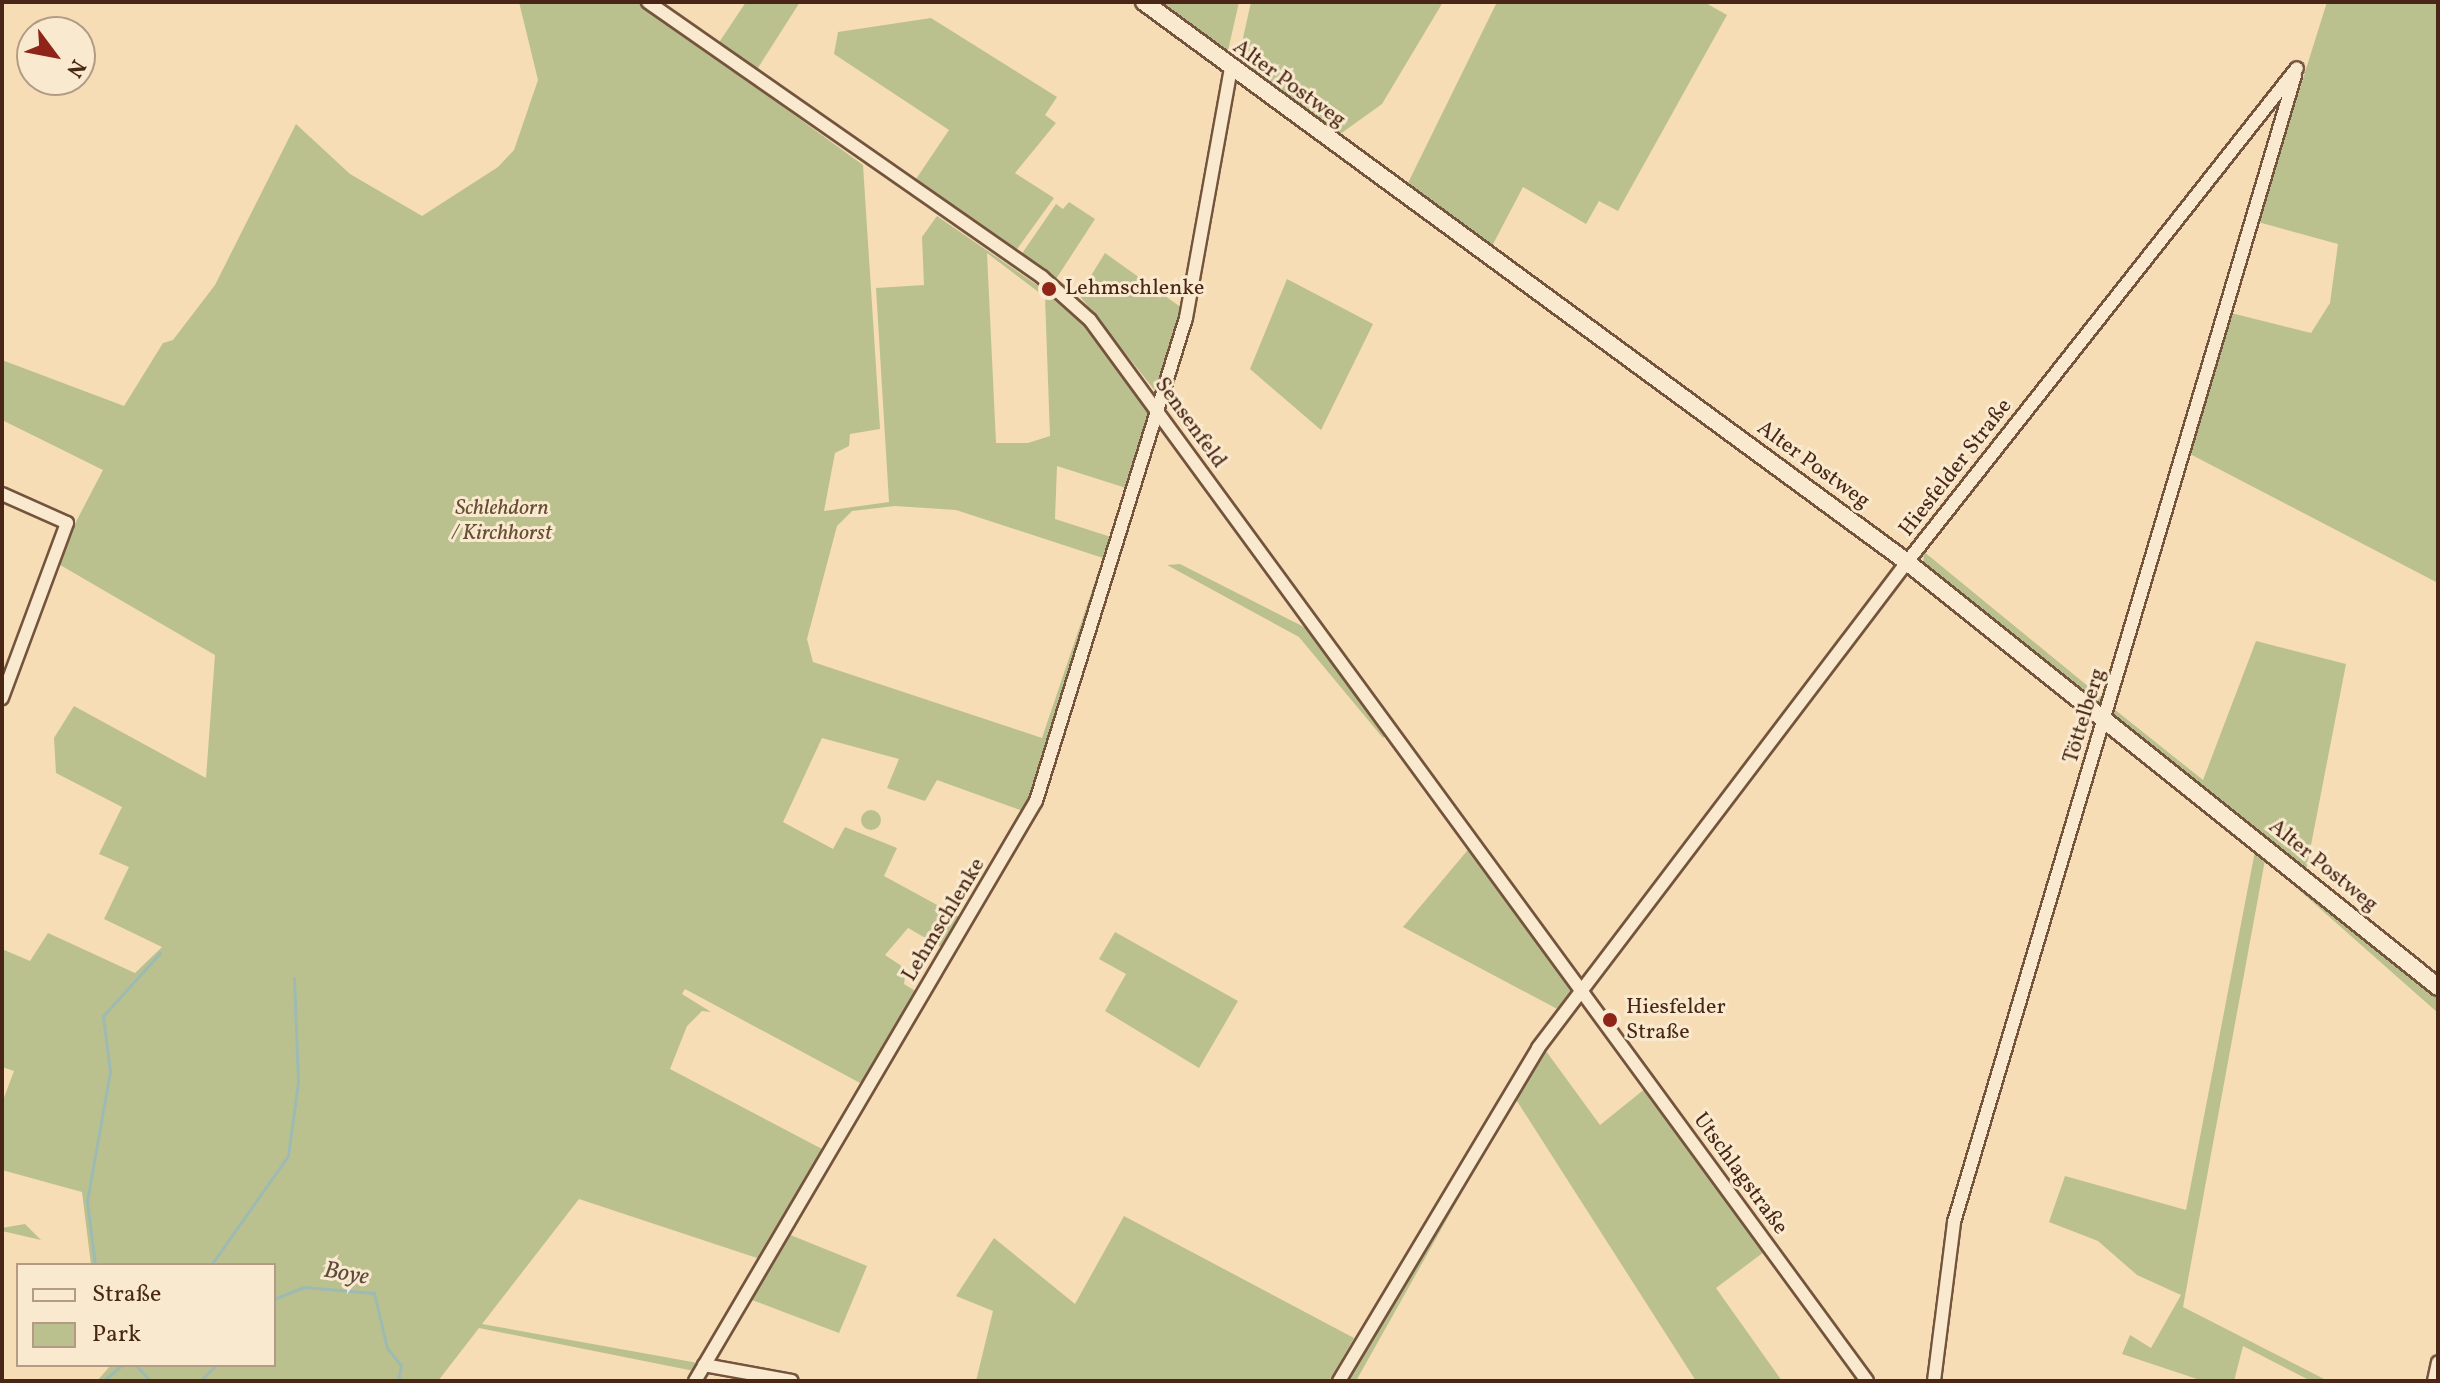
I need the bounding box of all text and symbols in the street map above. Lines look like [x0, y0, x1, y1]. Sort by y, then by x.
north arrow [16, 16, 96, 96]
street label: Alter Postweg [1227, 34, 1351, 134]
text: N [58, 53, 92, 83]
place label: Lehmschlenke [1065, 276, 1204, 302]
marker: Lehmschlenke [1040, 280, 1058, 298]
street label: Sensenfeld [1148, 373, 1232, 473]
street label: Hiesfelder Straße [1894, 394, 2018, 542]
street label: Alter Postweg [1751, 415, 1875, 515]
park label: Schlehdorn / Kirchhorst [452, 495, 552, 546]
street label: Töttelberg [2058, 665, 2112, 767]
street label: Alter Postweg [2263, 814, 2383, 918]
street label: Lehmschlenke [897, 853, 991, 987]
place label: Hiesfelder Straße [1626, 994, 1726, 1046]
marker: Hiesfelder Straße [1601, 1011, 1619, 1029]
street label: Utschlagstraße [1687, 1108, 1793, 1240]
water label: Boye [321, 1257, 371, 1293]
legend [16, 1263, 276, 1367]
text: Straße [92, 1278, 161, 1312]
text: Park [92, 1318, 141, 1352]

